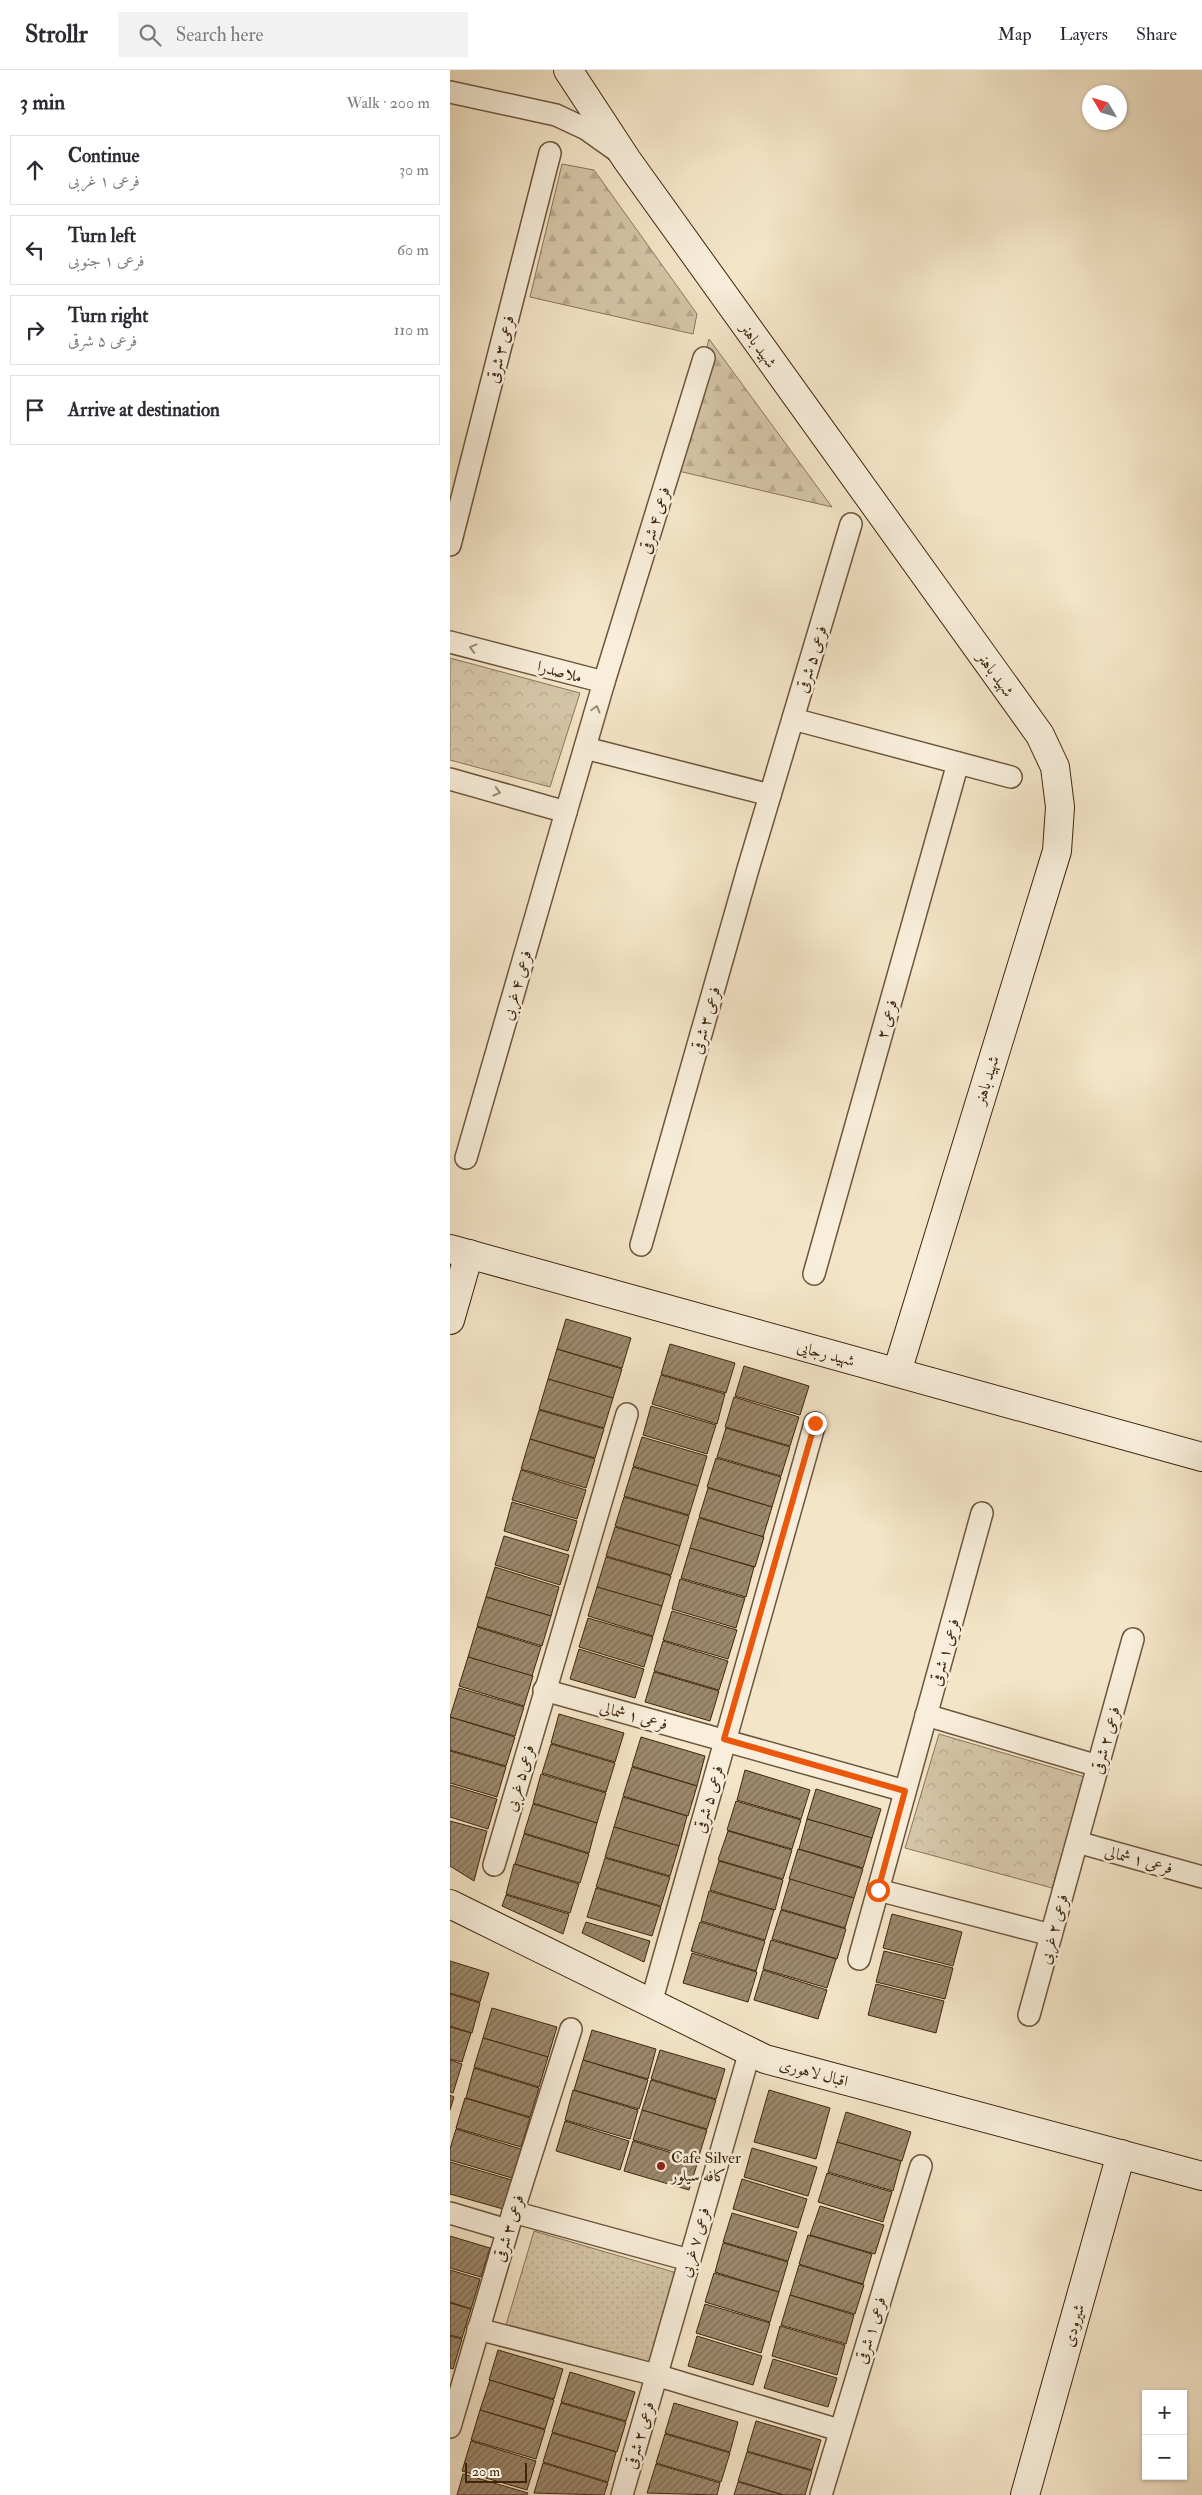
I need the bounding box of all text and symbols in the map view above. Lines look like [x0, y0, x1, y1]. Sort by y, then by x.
search box [118, 12, 468, 57]
text: Strollr [25, 19, 88, 50]
icon: search [136, 21, 164, 49]
text: Search here [176, 23, 264, 47]
text: Map [998, 23, 1032, 46]
text: Layers [1060, 23, 1108, 46]
text: Share [1136, 23, 1177, 46]
north arrow [1082, 85, 1127, 130]
text: 3 min [20, 89, 65, 116]
text: Walk · 200 m [347, 93, 430, 113]
text: Continue [68, 144, 139, 168]
icon: ahead [21, 156, 49, 184]
text: 30 m [399, 160, 429, 180]
text: فرعی ۱ غربی [68, 171, 140, 191]
text: Turn left [68, 224, 136, 248]
icon: left [21, 236, 49, 264]
text: 60 m [397, 240, 429, 260]
text: فرعی ۱ جنوبی [68, 251, 144, 271]
text: Turn right [68, 304, 148, 328]
street label: فرعی ۳ شرقی [483, 313, 519, 385]
icon: right [21, 316, 49, 344]
street label: شهید باهنر [734, 318, 781, 372]
text: 110 m [394, 320, 429, 340]
text: فرعی ۵ شرقی [68, 331, 137, 351]
icon: arrive [21, 396, 49, 424]
text: Arrive at destination [68, 398, 220, 422]
street label: فرعی ۴ شرقی [635, 484, 675, 556]
street label: فرعی ۵ شرقی [792, 623, 832, 695]
one-way arrow [469, 643, 478, 654]
street label: شهید باهنر [971, 647, 1018, 701]
street label: ملاصدرا [535, 656, 584, 688]
one-way arrow [591, 705, 601, 713]
one-way arrow [492, 787, 500, 797]
street label: فرعی ۴ غربی [497, 948, 537, 1023]
street label: فرعی ۳ شرقی [687, 984, 725, 1056]
street label: فرعی ۲ [872, 997, 902, 1041]
street label: شهید باهنر [969, 1053, 1004, 1109]
street label: شهید رجایی [795, 1337, 857, 1371]
route end [804, 1412, 827, 1435]
street label: فرعی ۱ شرقی [926, 1616, 964, 1688]
street label: فرعی ۱ شمالی [597, 1697, 670, 1735]
street label: فرعی ۲ شرقی [1087, 1704, 1125, 1776]
street label: فرعی۵ غربی [501, 1743, 540, 1814]
street label: فرعی ۵ شرقی [690, 1763, 728, 1835]
street label: فرعی ۱ شمالی [1102, 1841, 1175, 1879]
route start [867, 1879, 890, 1902]
street label: فرعی ۲ غربی [1035, 1892, 1074, 1967]
street label: اقبال لاهوری [777, 2054, 850, 2092]
place label: Cafe Silver کافه سیلور [669, 2148, 741, 2186]
marker: Cafe Silver کافه سیلور [655, 2160, 667, 2172]
street label: فرعی ۳ شرقی [489, 2192, 529, 2264]
street label: فرعی ۷ غربی [675, 2205, 715, 2280]
street label: فرعی ۱ شرقی [851, 2294, 891, 2366]
street label: شیرودی [1058, 2302, 1090, 2349]
map controls [1142, 2390, 1187, 2480]
button: + [1142, 2390, 1187, 2435]
street label: فرعی ۲ شرقی [621, 2399, 659, 2471]
button: − [1142, 2435, 1187, 2480]
scale bar [465, 2460, 528, 2483]
text: 20 m [472, 2463, 500, 2480]

